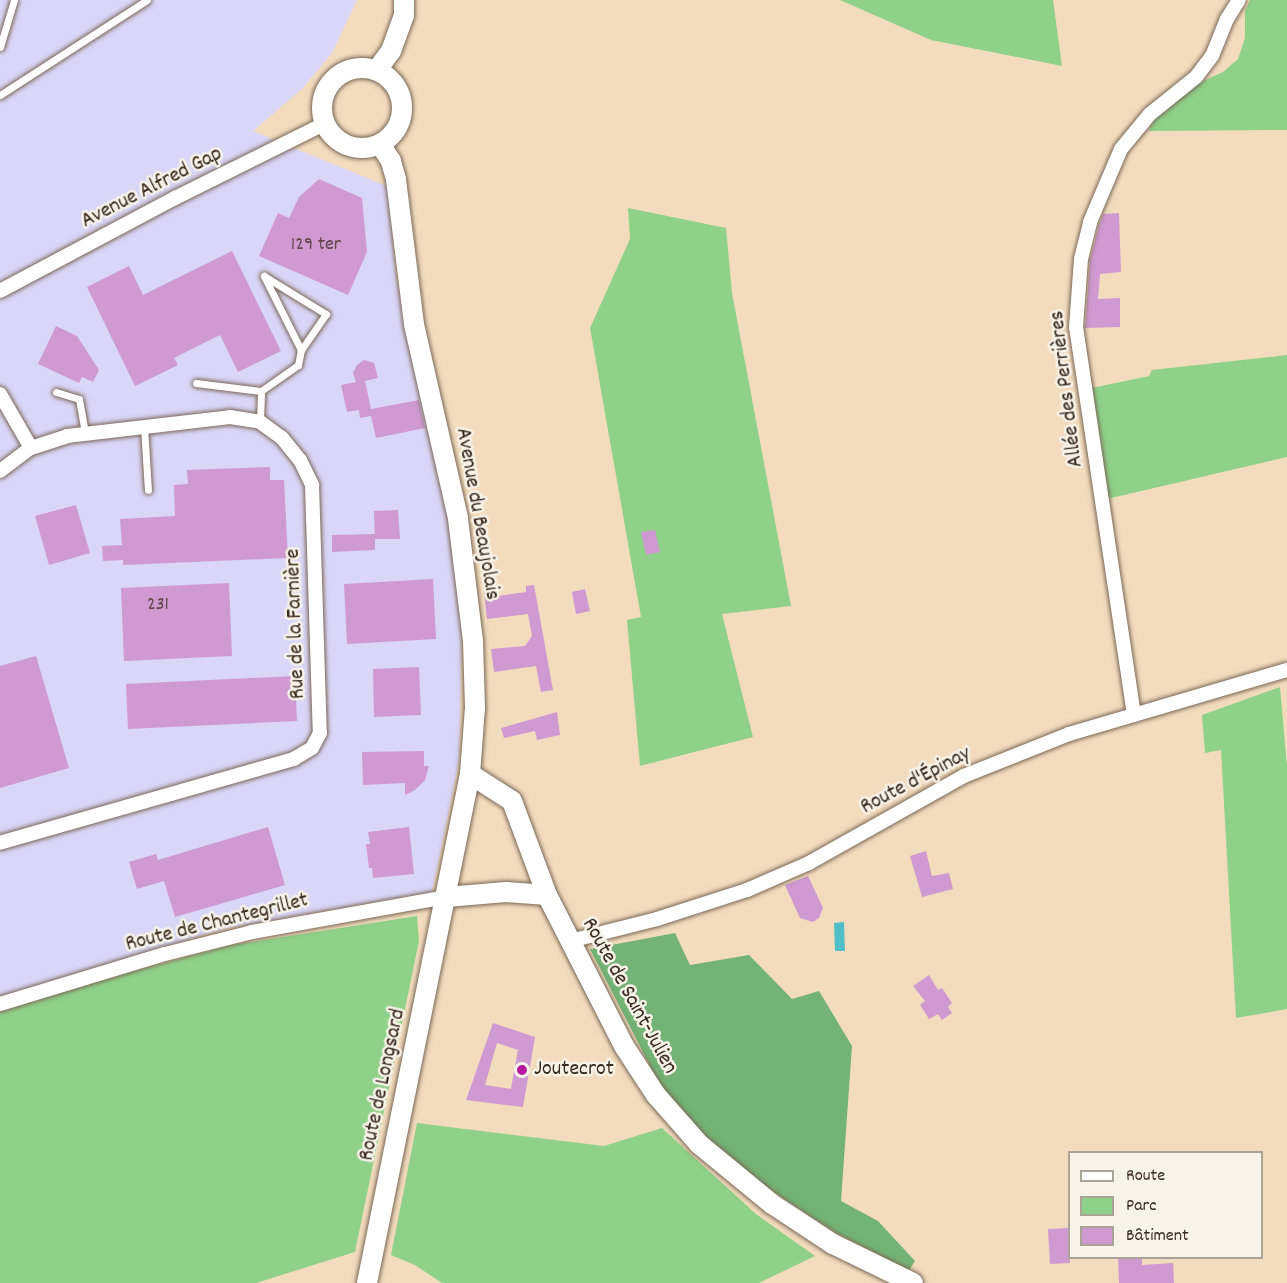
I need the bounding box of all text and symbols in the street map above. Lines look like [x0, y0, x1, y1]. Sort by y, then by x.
street label: Avenue Alfred Gap [77, 141, 227, 235]
house number: 129 ter [291, 233, 341, 257]
street label: Allée des Perrières [1044, 309, 1090, 469]
street label: Avenue du Beaujolais [449, 426, 505, 602]
street label: Rue de la Farnière [280, 548, 312, 700]
house number: 231 [147, 593, 169, 617]
street label: Route d'Épinay [856, 741, 976, 821]
street label: Route de Chantegrillet [123, 888, 311, 958]
street label: Route de Saint-Julien [575, 913, 683, 1079]
street label: Route de Longsard [354, 1007, 412, 1163]
place label: Joutecrot [534, 1057, 614, 1083]
marker: Joutecrot [515, 1063, 529, 1077]
legend [1068, 1151, 1263, 1259]
text: Route [1126, 1164, 1165, 1189]
text: Parc [1126, 1194, 1157, 1219]
text: Bâtiment [1126, 1224, 1189, 1249]

